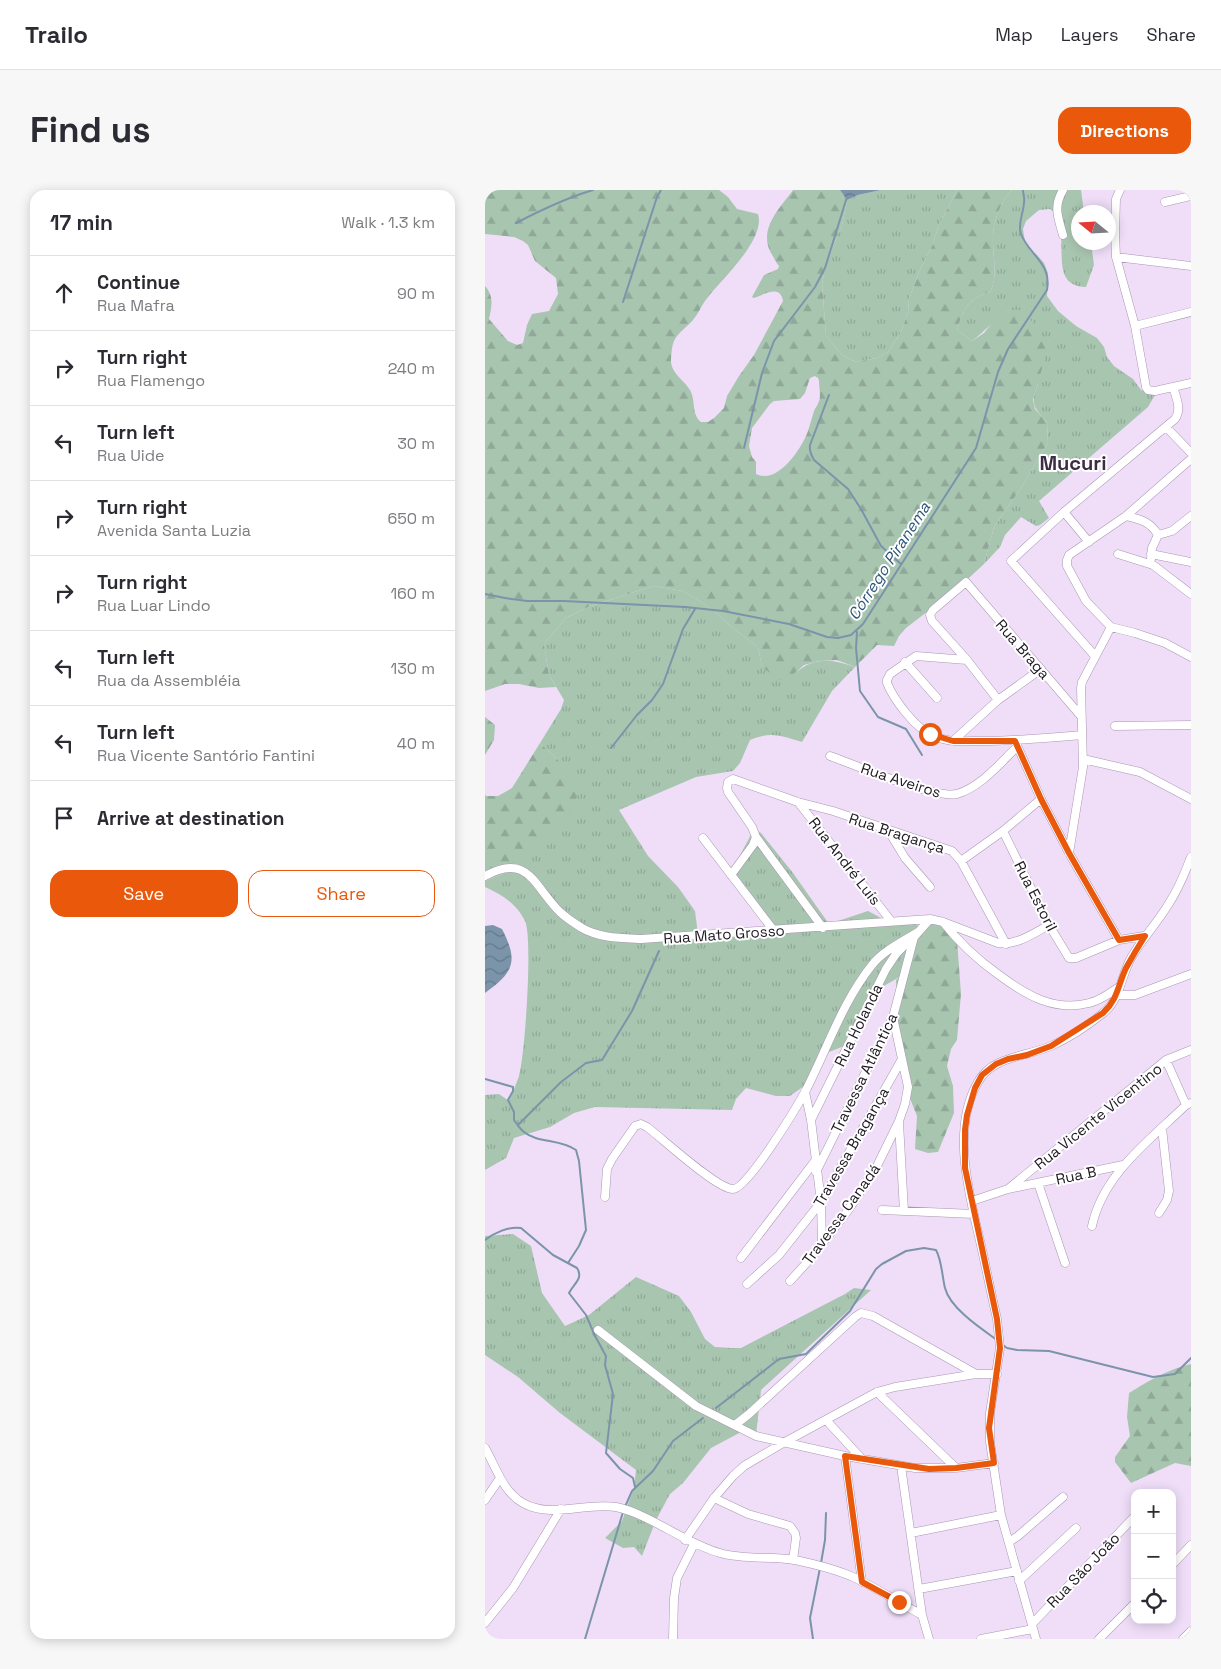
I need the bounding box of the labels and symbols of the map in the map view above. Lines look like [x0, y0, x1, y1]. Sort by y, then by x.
north arrow [1071, 205, 1116, 250]
district label: Mucuri [1039, 450, 1107, 476]
water label: Córrego Piranema [843, 497, 935, 624]
street label: Rua Braga [992, 615, 1054, 683]
route start [919, 723, 942, 746]
street label: Rua Aveiros [859, 758, 943, 802]
street label: Rua Bragança [847, 809, 948, 858]
street label: Rua André Luís [805, 813, 885, 909]
street label: Rua Estoril [1010, 858, 1062, 934]
street label: Rua Mato Grosso [663, 920, 785, 948]
street label: Rua Holanda [830, 980, 886, 1070]
street label: Travessa Atlântica [827, 1009, 902, 1136]
street label: Rua Vicente Vicentino [1030, 1059, 1166, 1173]
street label: Travessa Bragança [809, 1083, 893, 1210]
street label: Travessa Canadá [798, 1159, 884, 1268]
street label: Rua B [1054, 1161, 1098, 1189]
street label: Rua São João [1042, 1528, 1124, 1612]
route end [888, 1591, 911, 1614]

